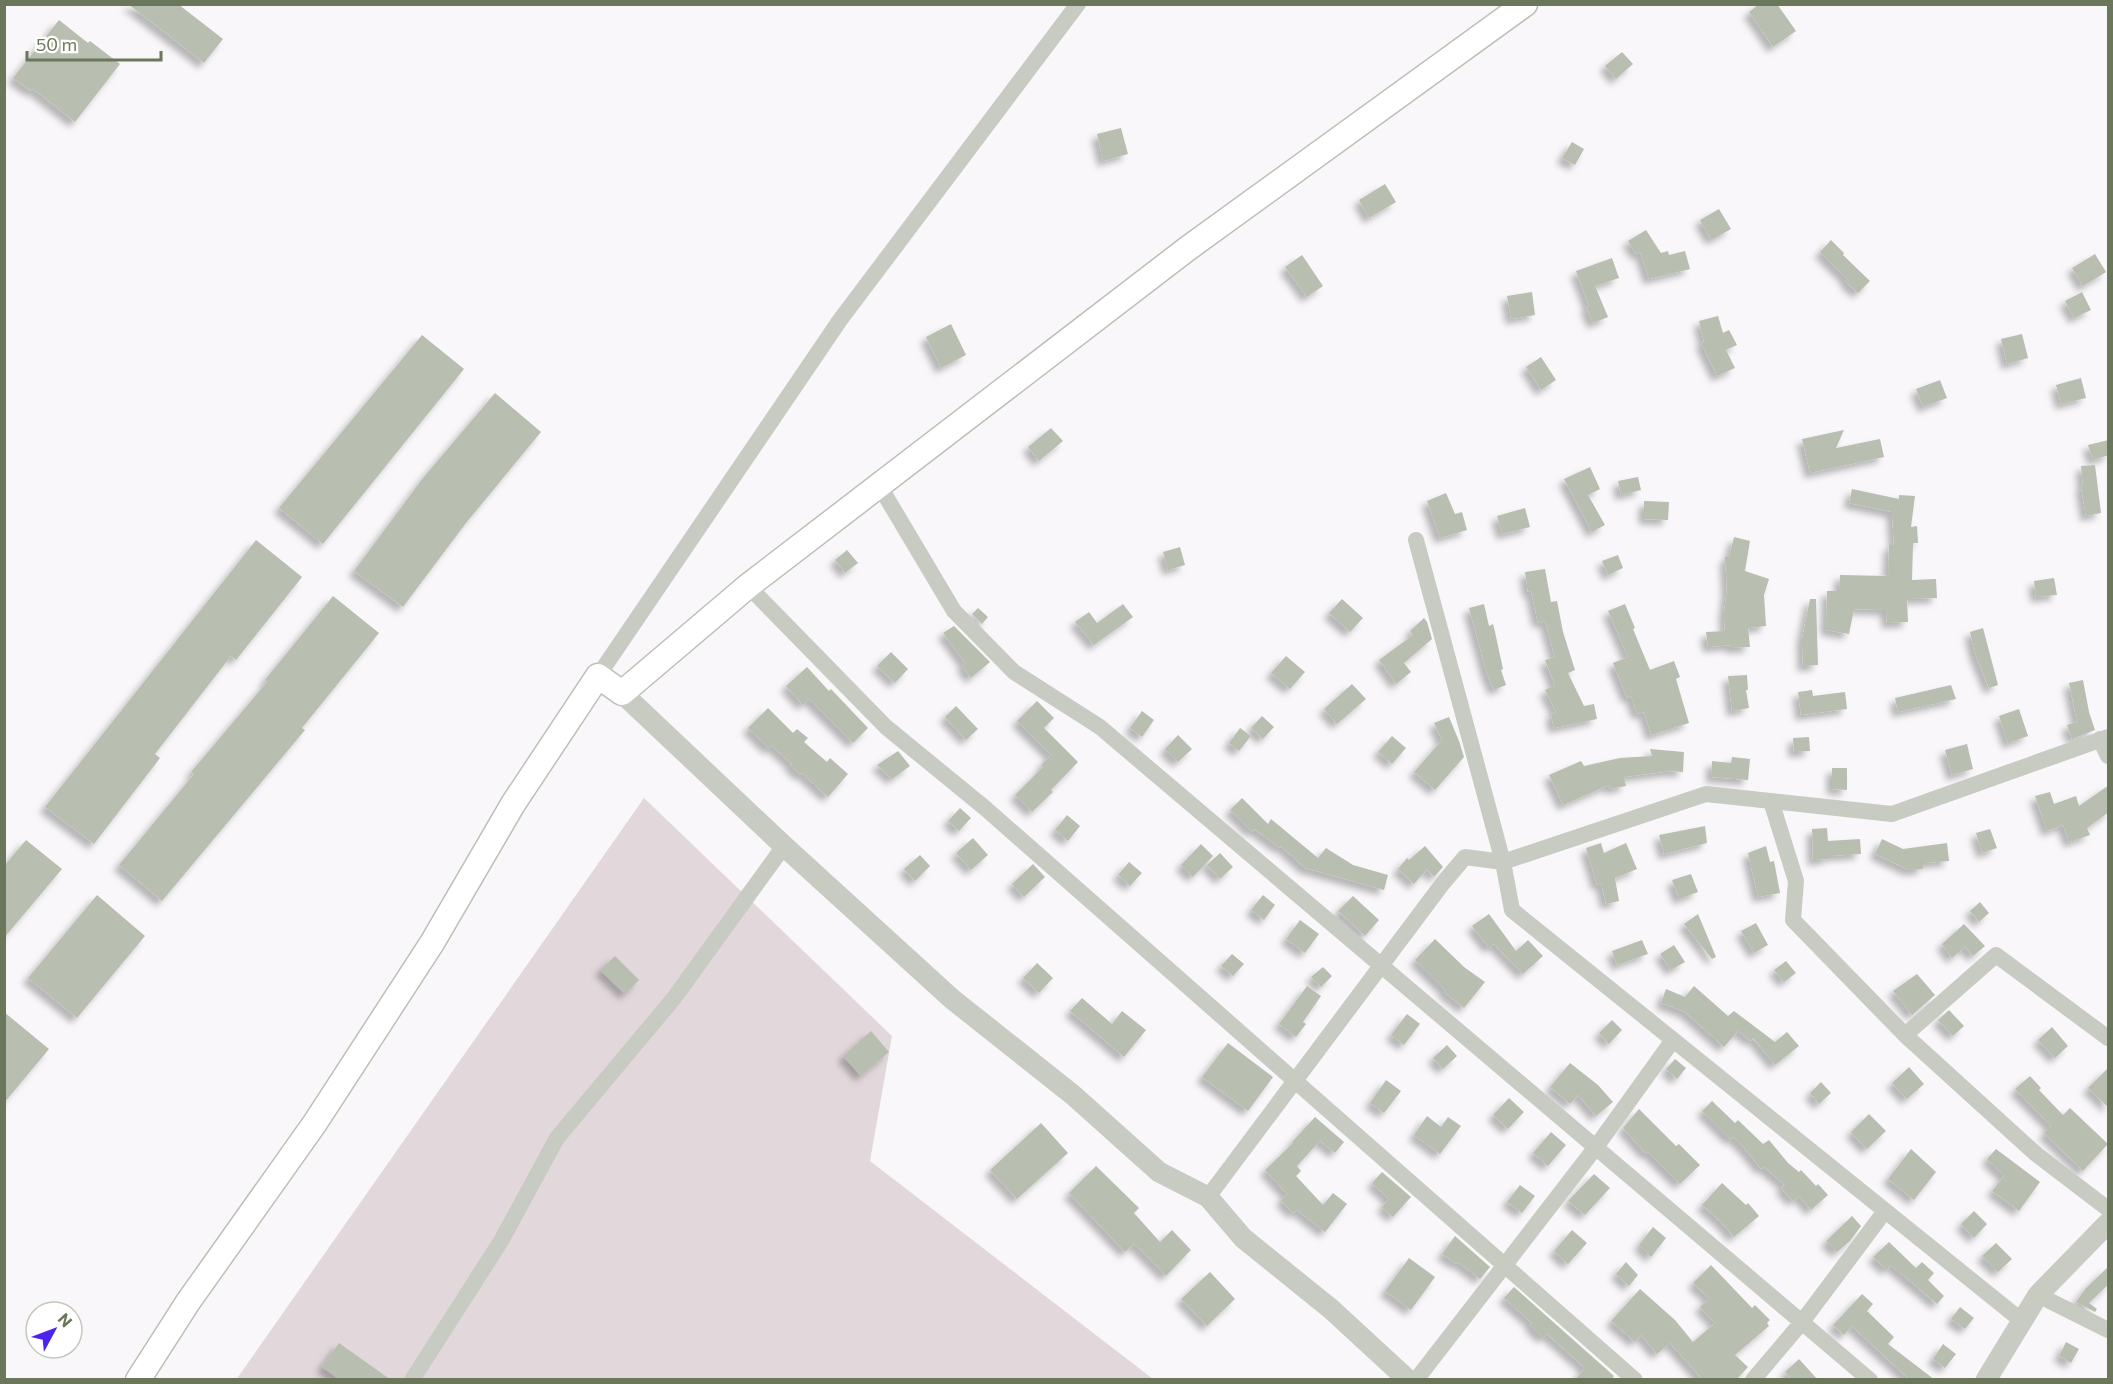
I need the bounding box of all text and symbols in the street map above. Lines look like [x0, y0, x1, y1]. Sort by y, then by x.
scale bar [27, 24, 160, 62]
text: 50 m [36, 33, 77, 55]
north arrow [24, 1300, 84, 1360]
text: N [55, 1309, 77, 1331]

